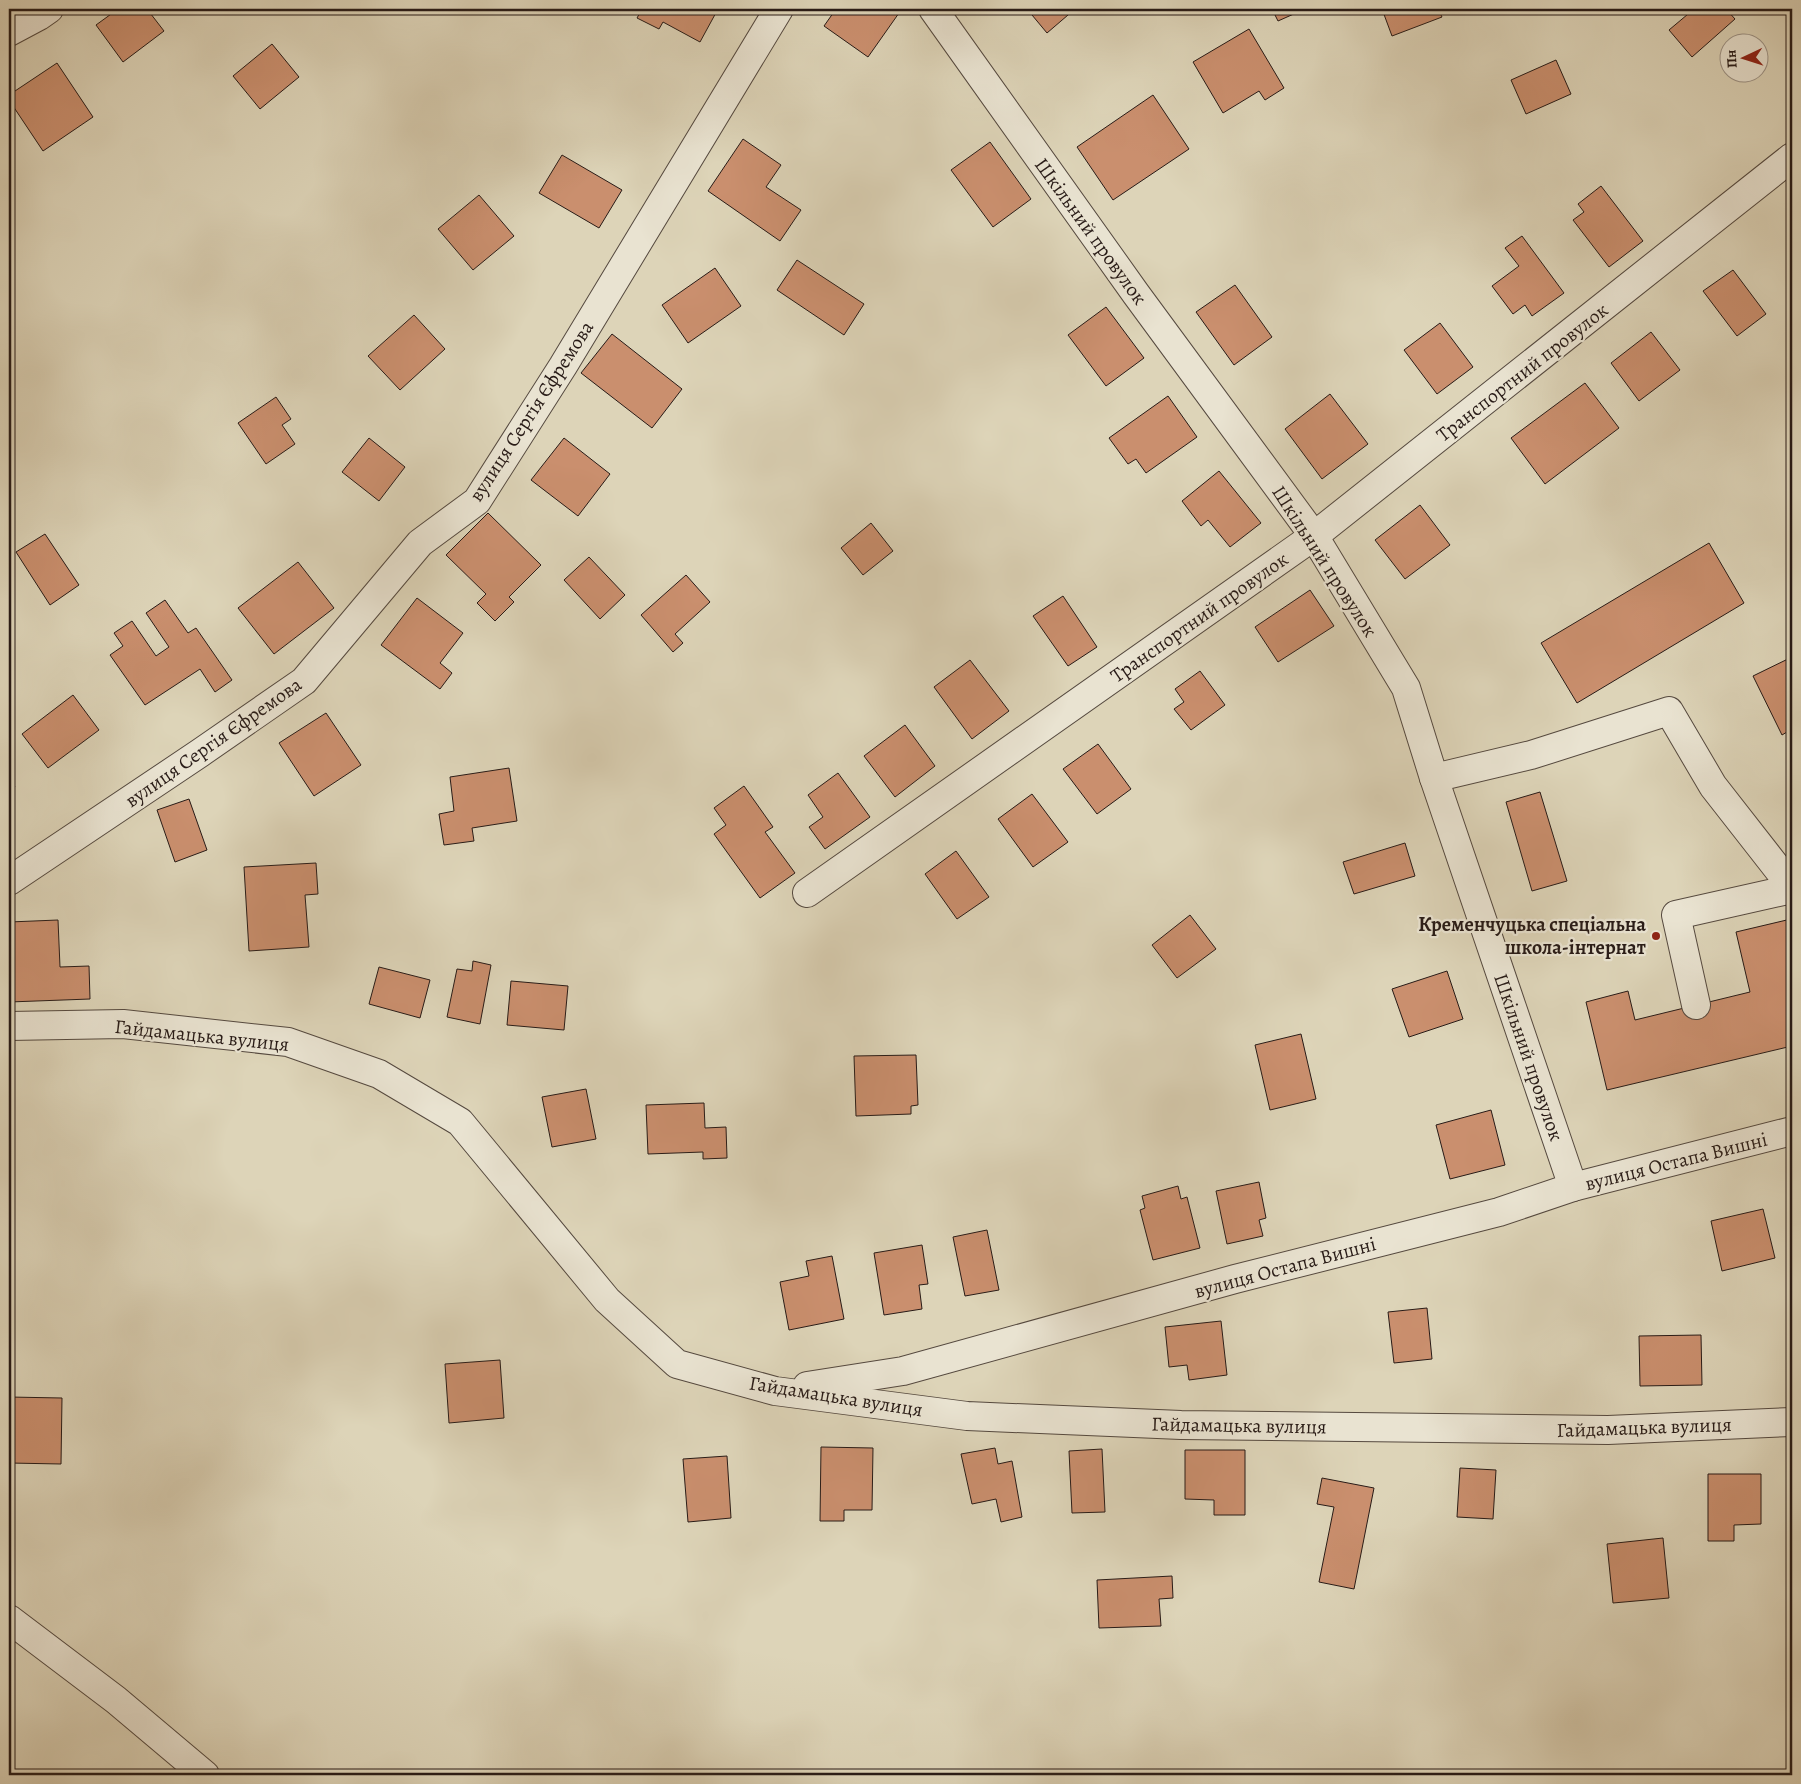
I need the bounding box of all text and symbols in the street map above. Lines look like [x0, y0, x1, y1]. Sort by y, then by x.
north arrow [1718, 32, 1768, 82]
text: Пн [1721, 49, 1742, 69]
street label: Шкільний провулок [1028, 152, 1153, 310]
street label: Транспортний провулок [1431, 297, 1614, 448]
street label: вулиця Сергія Єфремова [463, 315, 600, 507]
street label: Шкільний провулок [1265, 480, 1384, 642]
street label: Транспортний провулок [1105, 546, 1294, 689]
street label: вулиця Сергія Єфремова [119, 671, 308, 814]
place label: Кременчуцька спеціальна школа-інтернат [1418, 911, 1646, 961]
marker: Кременчуцька спеціальна школа-інтернат [1650, 930, 1662, 942]
street label: Шкільний провулок [1487, 970, 1570, 1145]
street label: Гайдамацька вулиця [113, 1013, 291, 1058]
street label: вулиця Остапа Вишні [1582, 1126, 1770, 1197]
street label: вулиця Остапа Вишні [1191, 1230, 1379, 1305]
street label: Гайдамацька вулиця [747, 1369, 925, 1424]
street label: Гайдамацька вулиця [1151, 1410, 1327, 1441]
street label: Гайдамацька вулиця [1556, 1411, 1732, 1444]

